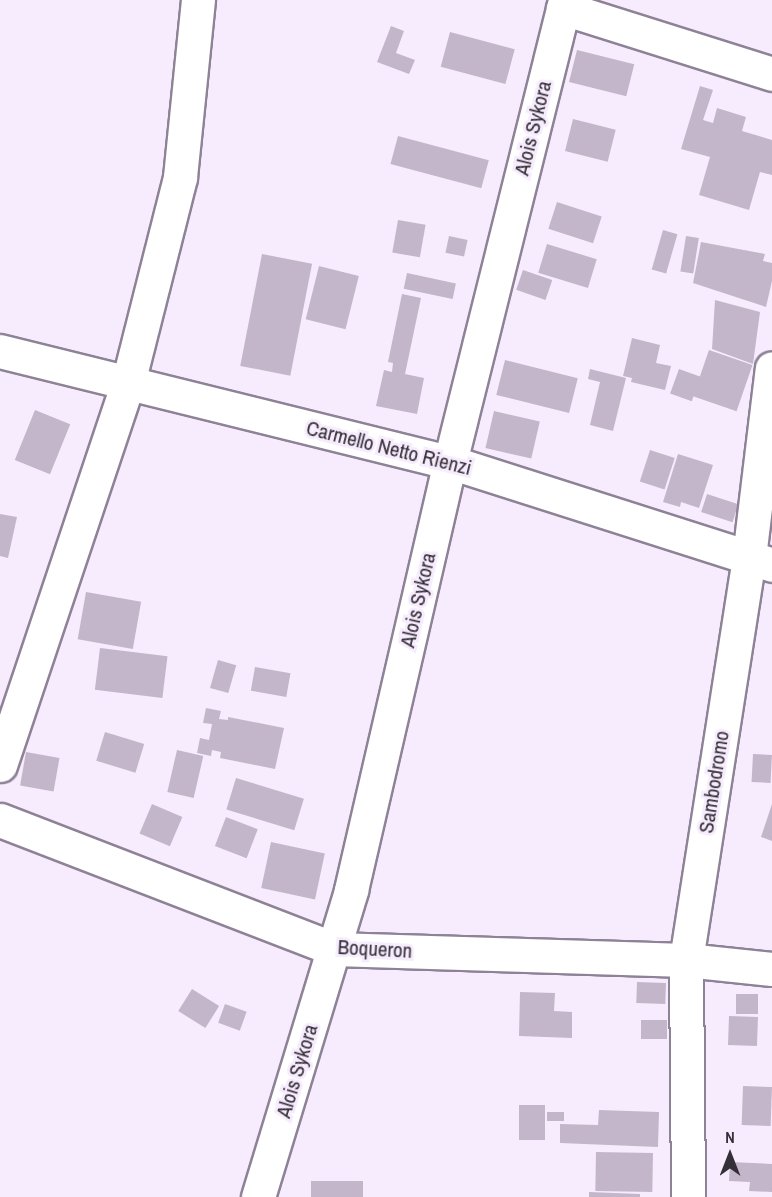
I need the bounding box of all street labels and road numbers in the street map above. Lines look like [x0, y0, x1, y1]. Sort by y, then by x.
street label: Alois Sykora [509, 78, 557, 178]
street label: Carmello Netto Rienzi [304, 415, 474, 481]
street label: Alois Sykora [395, 550, 441, 650]
street label: Sambodromo [693, 729, 735, 835]
street label: Boqueron [337, 934, 413, 964]
street label: Alois Sykora [271, 1021, 323, 1121]

